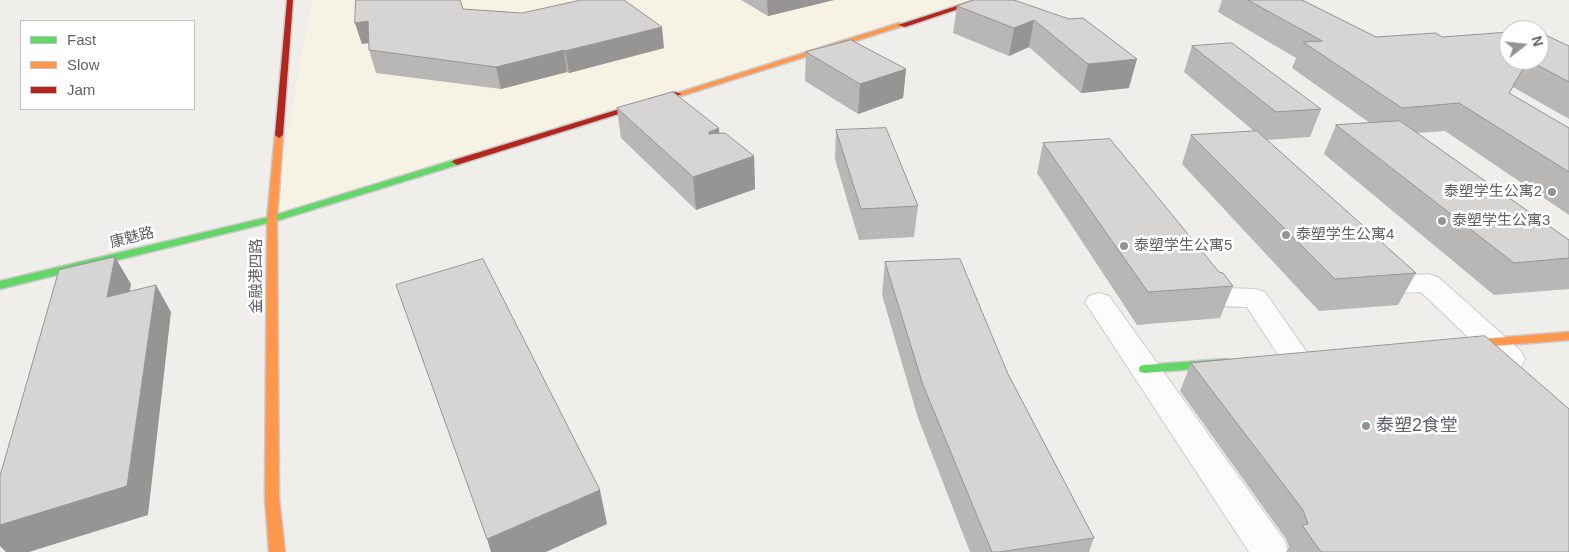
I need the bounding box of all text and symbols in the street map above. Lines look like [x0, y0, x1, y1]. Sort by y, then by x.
legend [20, 20, 195, 110]
north arrow [1499, 20, 1549, 70]
text: Fast [67, 31, 96, 48]
text: N [1528, 34, 1547, 48]
text: Slow [67, 56, 100, 73]
text: Jam [67, 81, 95, 98]
place label: 泰塑学生公寓2 [1444, 183, 1542, 201]
marker: 泰塑学生公寓2 [1546, 186, 1558, 198]
place label: 泰塑学生公寓3 [1452, 212, 1550, 230]
marker: 泰塑学生公寓3 [1436, 215, 1448, 227]
street label: 康魅路 [108, 224, 156, 252]
place label: 泰塑学生公寓4 [1296, 226, 1394, 244]
marker: 泰塑学生公寓4 [1280, 229, 1292, 241]
place label: 泰塑学生公寓5 [1134, 237, 1232, 255]
street label: 金融港四路 [248, 239, 266, 313]
marker: 泰塑学生公寓5 [1118, 240, 1130, 252]
place label: 泰塑2食堂 [1376, 415, 1458, 437]
marker: 泰塑2食堂 [1360, 420, 1372, 432]

